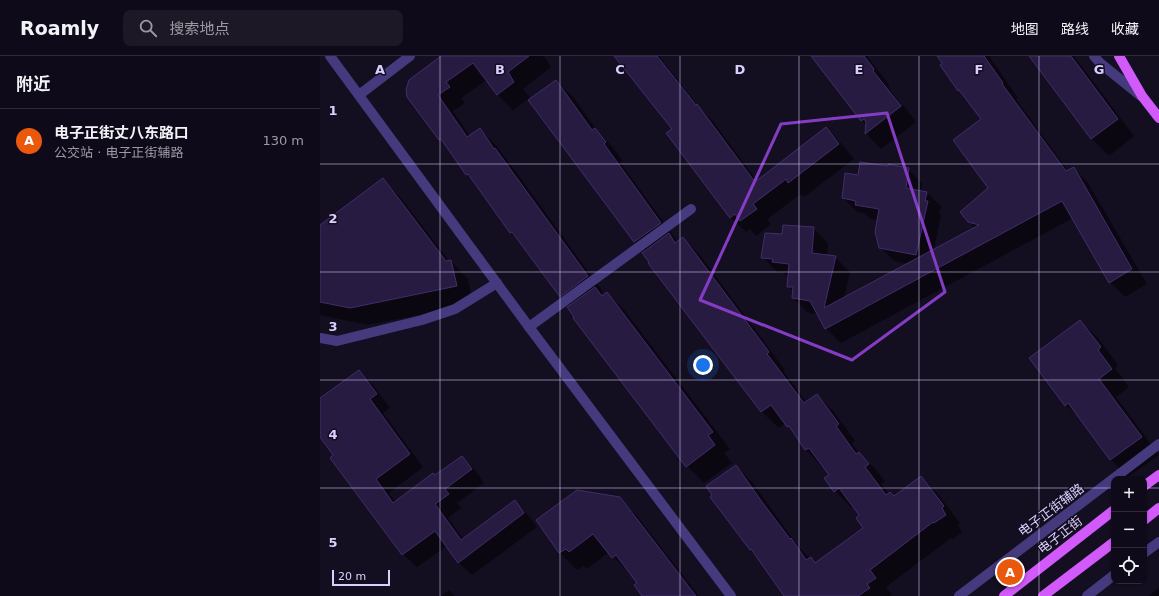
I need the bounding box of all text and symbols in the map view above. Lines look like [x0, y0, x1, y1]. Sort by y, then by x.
search box [123, 10, 403, 46]
text: Roamly [20, 17, 99, 39]
icon: search [137, 17, 159, 39]
text: 搜索地点 [169, 20, 229, 38]
text: 地图 [1011, 21, 1039, 37]
text: 路线 [1061, 21, 1089, 37]
text: 收藏 [1111, 21, 1139, 37]
text: A [375, 62, 385, 77]
text: B [495, 62, 505, 77]
text: C [615, 62, 625, 77]
text: D [735, 62, 746, 77]
text: E [855, 62, 863, 77]
text: F [975, 62, 983, 77]
text: G [1094, 62, 1104, 77]
text: 附近 [16, 74, 50, 94]
text: 1 [328, 103, 338, 118]
text: 电子正街丈八东路口 [54, 124, 189, 142]
text: A [24, 133, 34, 148]
text: 130 m [262, 133, 304, 148]
text: 公交站 · 电子正街辅路 [54, 145, 183, 160]
text: 2 [328, 211, 338, 226]
text: 3 [328, 319, 338, 334]
your location [693, 355, 713, 375]
text: 4 [328, 427, 338, 442]
map controls [1111, 476, 1147, 584]
button: + [1111, 476, 1147, 512]
street label: 电子正街辅路 [1015, 480, 1087, 540]
button: − [1111, 512, 1147, 548]
street label: 电子正街 [1035, 513, 1085, 557]
text: 5 [328, 535, 338, 550]
button: locate [1111, 548, 1147, 584]
pin: A [997, 557, 1023, 587]
scale bar [332, 568, 390, 587]
text: 20 m [338, 570, 366, 583]

